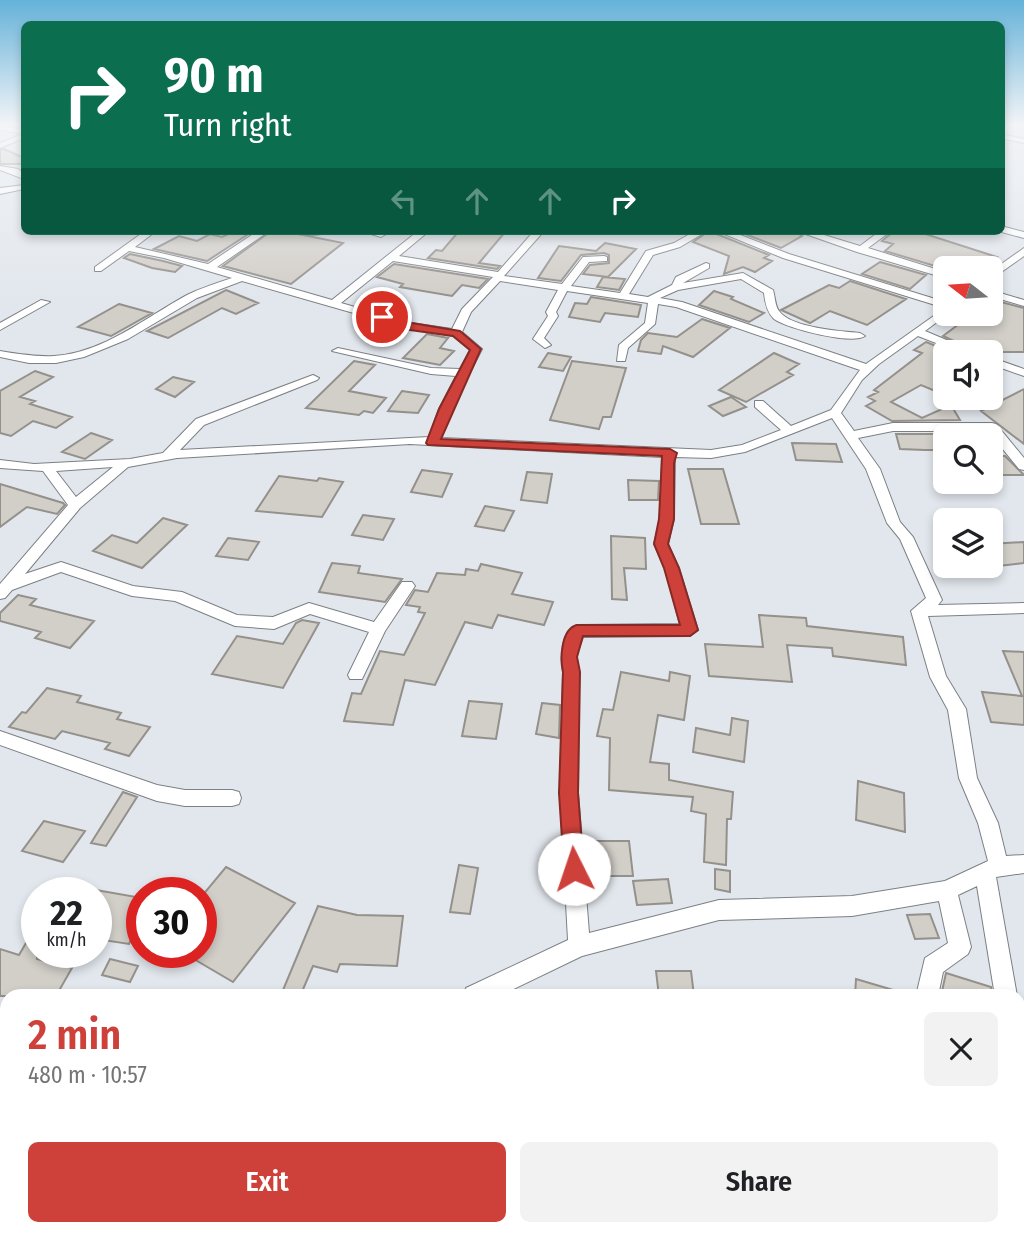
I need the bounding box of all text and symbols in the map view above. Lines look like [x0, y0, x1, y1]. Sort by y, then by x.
text: 90 m [164, 46, 264, 105]
icon: right [49, 49, 140, 140]
text: Turn right [164, 106, 291, 144]
icon: left [385, 182, 423, 220]
icon: ahead [458, 182, 496, 220]
icon: ahead [531, 182, 569, 220]
icon: right [604, 182, 642, 220]
north arrow [933, 256, 1003, 326]
map controls [933, 256, 1003, 578]
pin [352, 287, 412, 347]
icon: arrive [363, 298, 401, 336]
button: sound [933, 340, 1003, 410]
button: search [933, 424, 1003, 494]
button: layers [933, 508, 1003, 578]
position arrow [537, 832, 611, 906]
speed limit sign: 30 [126, 877, 217, 968]
text: 22 [50, 892, 83, 934]
text: km/h [46, 929, 87, 951]
text: 2 min [28, 1010, 121, 1060]
button: close [924, 1012, 998, 1086]
text: 480 m · 10:57 [28, 1061, 147, 1089]
button: Exit [28, 1142, 506, 1222]
button: Share [520, 1142, 998, 1222]

